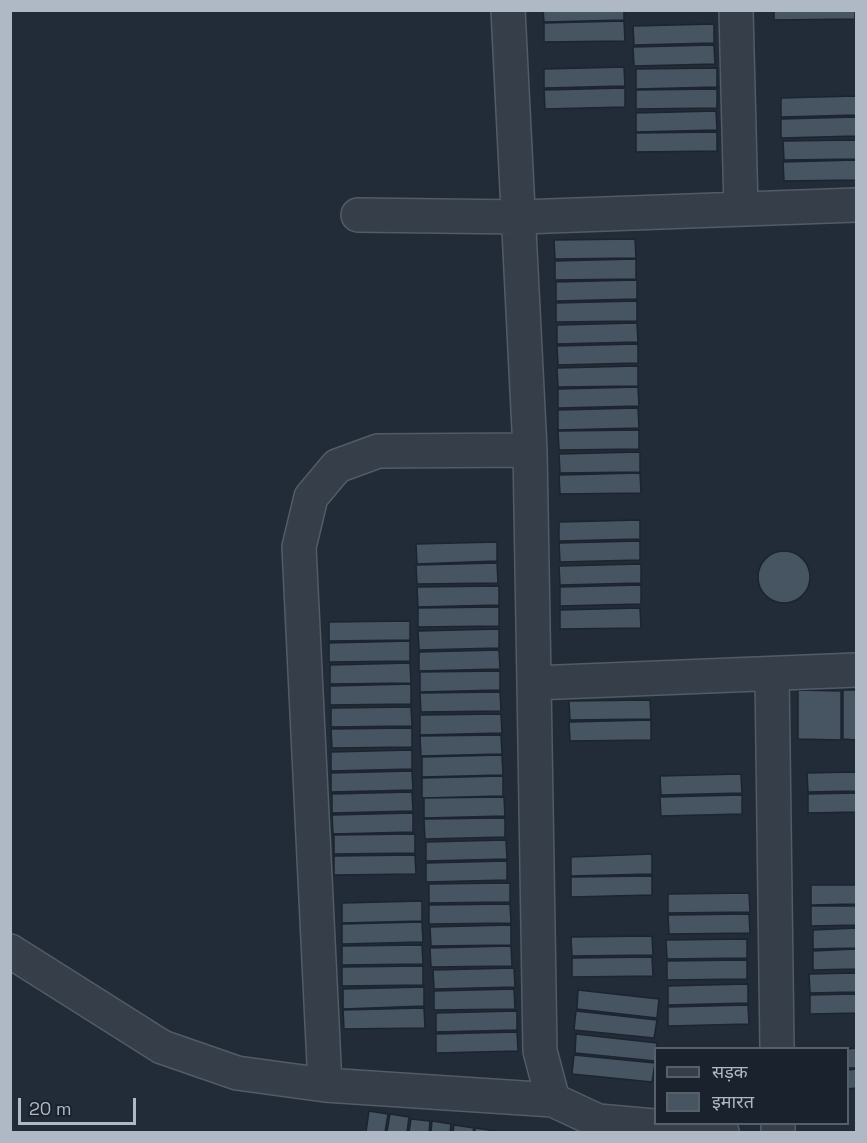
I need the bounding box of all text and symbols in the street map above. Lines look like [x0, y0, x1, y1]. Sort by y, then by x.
legend [654, 1047, 849, 1125]
text: सड़क [712, 1060, 748, 1083]
scale bar [21, 1086, 140, 1124]
text: इमारत [712, 1090, 754, 1113]
text: 20 m [29, 1097, 72, 1120]

